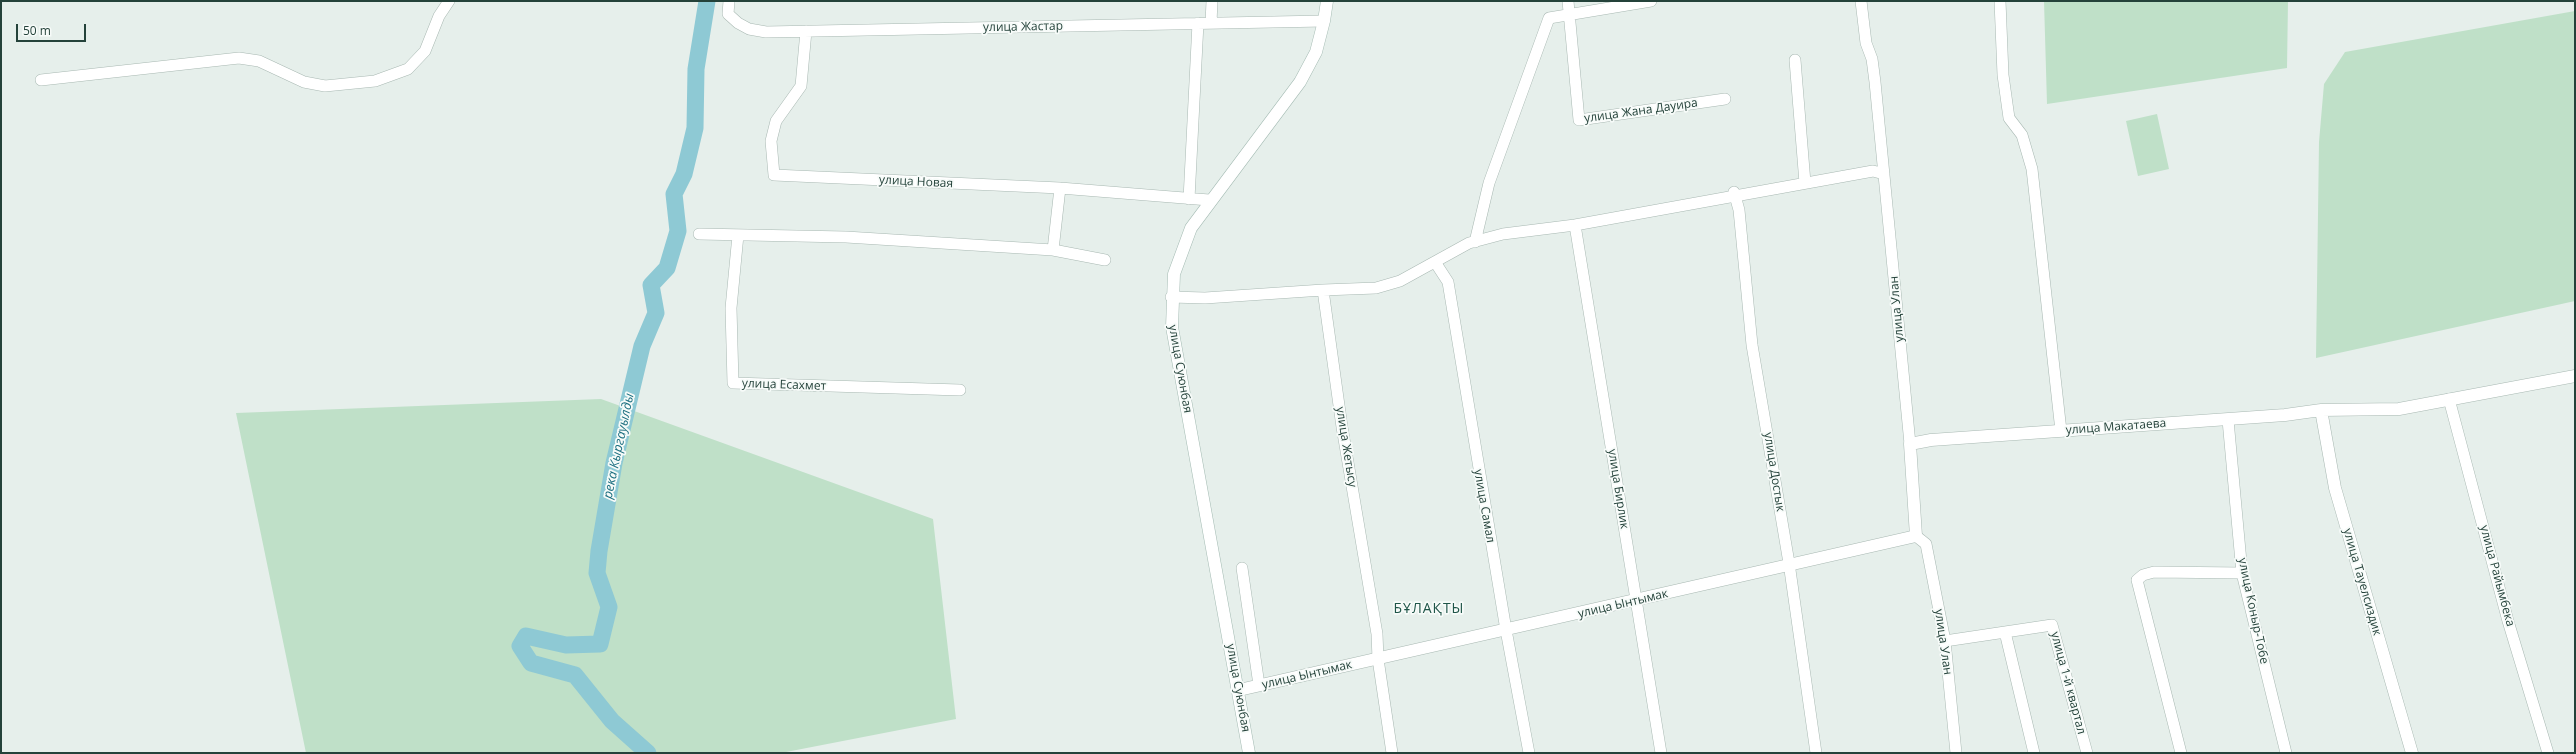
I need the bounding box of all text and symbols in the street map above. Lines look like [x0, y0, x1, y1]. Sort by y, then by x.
scale bar [18, 16, 88, 42]
street label: улица Жастар [983, 19, 1063, 35]
text: 50 m [23, 22, 51, 39]
street label: улица Жана Дауира [1583, 96, 1699, 126]
street label: улица Новая [879, 173, 953, 191]
street label: улица Улан [1887, 275, 1907, 343]
street label: улица Суюнбая [1165, 324, 1195, 414]
street label: улица Есахмет [742, 376, 826, 394]
water label: река Кыргауылды [600, 392, 638, 500]
street label: улица Жетысу [1333, 406, 1359, 488]
street label: улица Макатаева [2065, 416, 2167, 438]
street label: улица Достык [1761, 431, 1787, 513]
street label: улица Бирлик [1605, 448, 1631, 530]
street label: улица Самал [1470, 468, 1498, 544]
street label: улица Райымбека [2477, 524, 2517, 628]
street label: улица Тауелсиздик [2340, 527, 2384, 637]
street label: улица Коныр-Тобе [2235, 557, 2271, 665]
street label: улица Ынтымак [1577, 587, 1669, 621]
district label: БҰЛАҚТЫ [1394, 601, 1464, 617]
street label: улица Улан [1931, 608, 1955, 676]
street label: улица 1-й квартал [2047, 630, 2089, 736]
street label: улица Суюнбая [1223, 643, 1253, 733]
street label: улица Ынтымак [1261, 658, 1353, 692]

